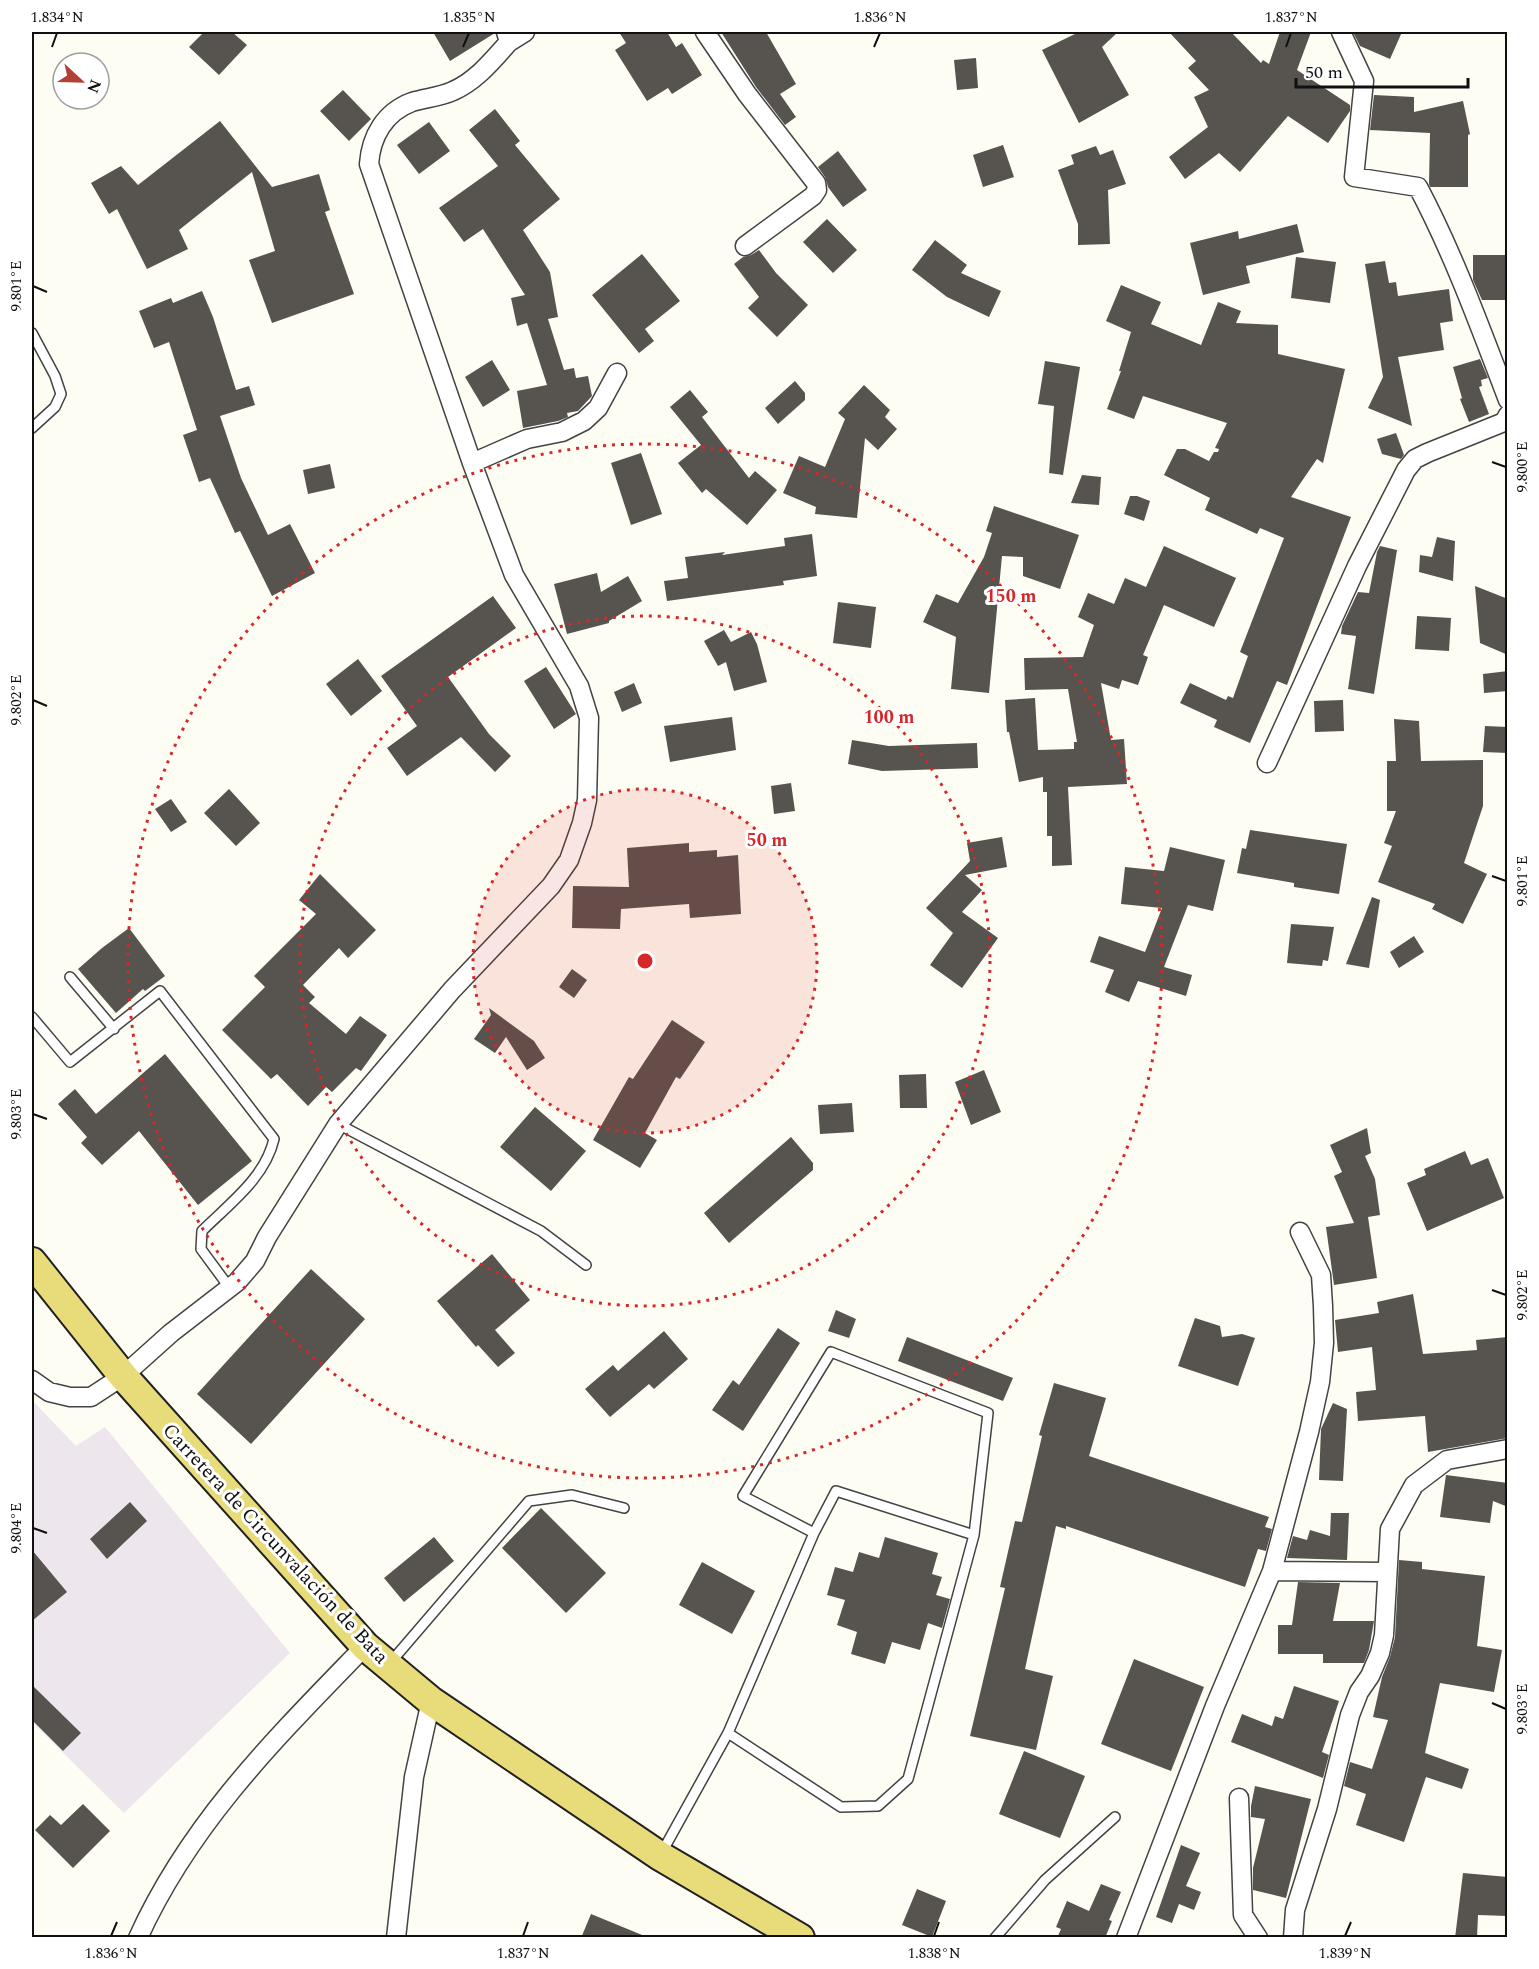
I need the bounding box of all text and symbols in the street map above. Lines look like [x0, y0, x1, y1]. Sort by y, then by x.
text: 1.834°N [30, 6, 84, 29]
text: 1.835°N [442, 6, 496, 29]
text: 1.836°N [853, 6, 907, 29]
text: 1.837°N [1264, 6, 1318, 29]
north arrow [51, 51, 111, 111]
scale bar [1296, 51, 1468, 89]
text: 50 m [1305, 59, 1343, 86]
text: N [80, 76, 108, 97]
text: 9.801°E [5, 260, 28, 312]
text: 9.800°E [1511, 441, 1534, 493]
text: 150 m [985, 583, 1037, 610]
text: 9.802°E [5, 674, 28, 726]
text: 100 m [863, 704, 915, 731]
text: 50 m [747, 827, 787, 854]
text: 9.801°E [1511, 855, 1534, 907]
centre of rings [635, 951, 655, 971]
text: 9.803°E [5, 1088, 28, 1140]
text: 9.802°E [1511, 1269, 1534, 1321]
street label: Carretera de Circunvalación de Bata [155, 1416, 396, 1671]
text: 9.804°E [5, 1502, 28, 1554]
text: 9.803°E [1511, 1683, 1534, 1735]
text: 1.836°N [84, 1942, 138, 1965]
text: 1.837°N [496, 1942, 550, 1965]
text: 1.838°N [907, 1942, 961, 1965]
text: 1.839°N [1318, 1942, 1372, 1965]

